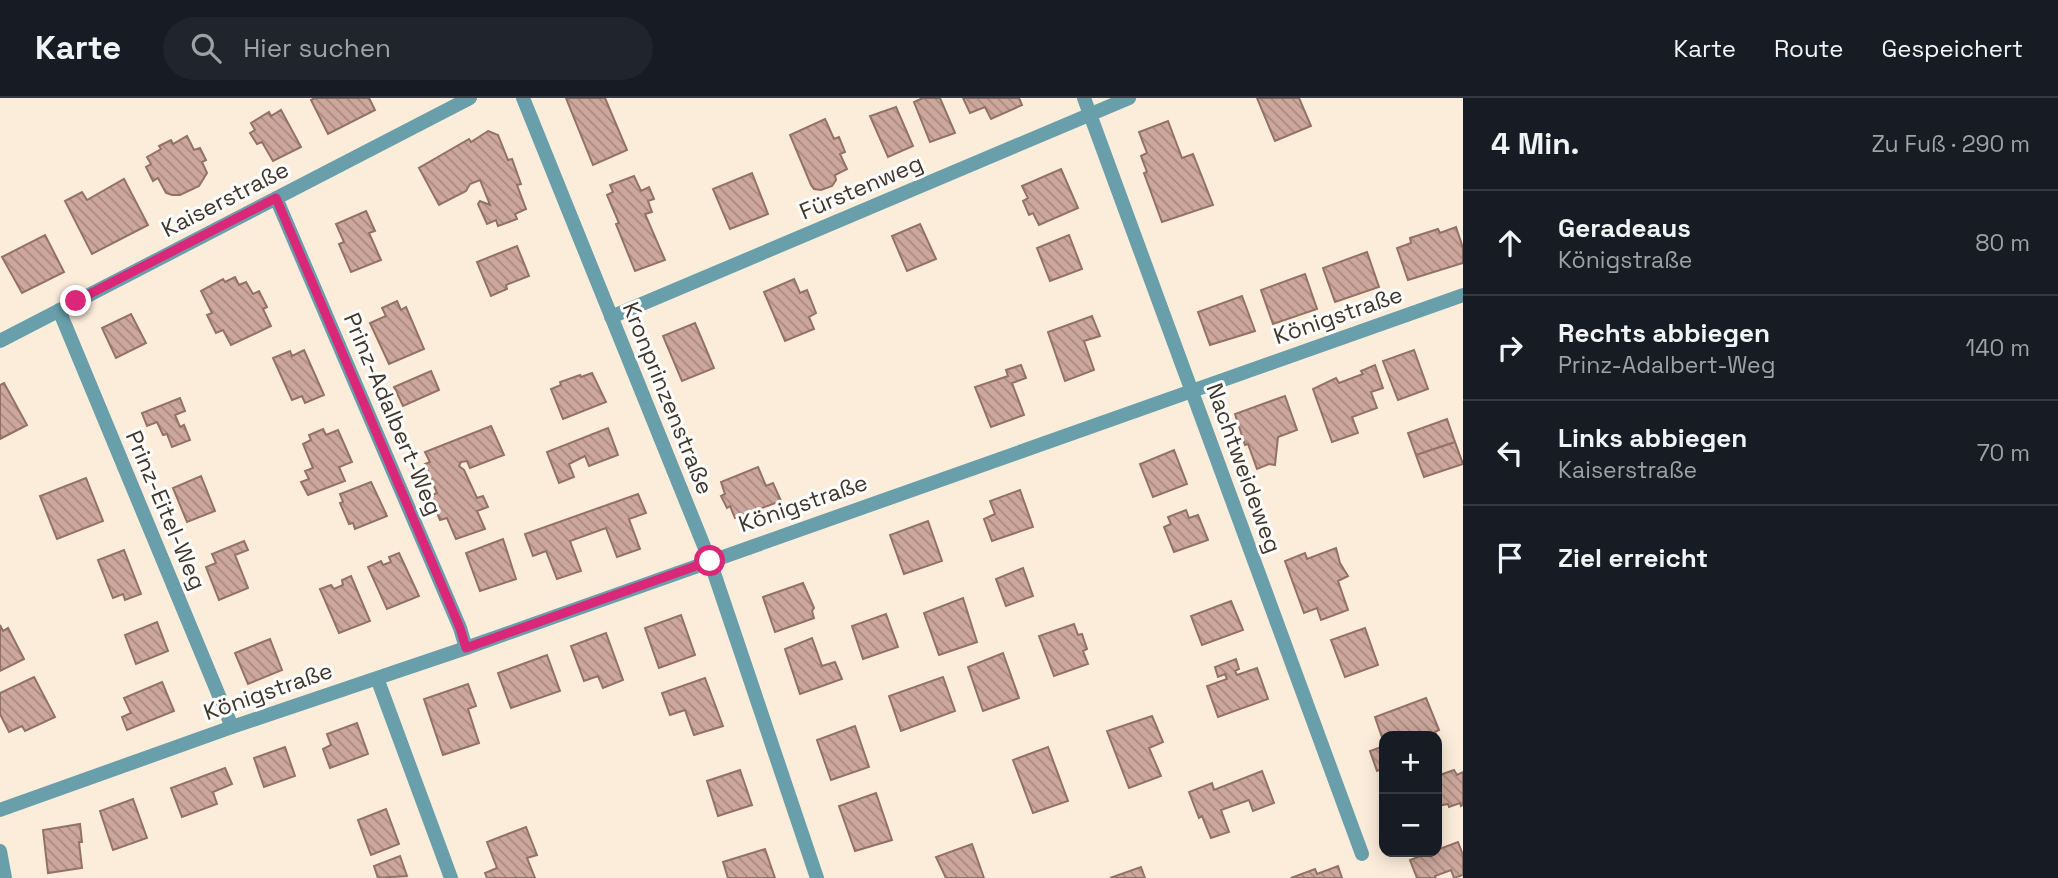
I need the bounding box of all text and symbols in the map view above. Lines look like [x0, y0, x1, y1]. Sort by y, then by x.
search box [163, 17, 653, 80]
text: Karte [35, 27, 121, 69]
icon: search [187, 29, 225, 67]
text: Hier suchen [243, 31, 391, 65]
text: Karte [1674, 33, 1736, 64]
text: Route [1774, 33, 1843, 64]
text: Gespeichert [1881, 33, 2023, 64]
text: 4 Min. [1491, 124, 1580, 163]
text: Zu Fuß · 290 m [1871, 129, 2030, 159]
street label: Fürstenweg [795, 148, 927, 226]
street label: Kaiserstraße [156, 154, 294, 244]
text: Geradeaus [1558, 211, 1691, 245]
icon: ahead [1491, 224, 1529, 262]
text: 80 m [1975, 228, 2030, 258]
text: Königstraße [1558, 245, 1692, 275]
street label: Königstraße [1270, 279, 1406, 351]
route end [60, 285, 91, 316]
street label: Kronprinzenstraße [616, 297, 720, 499]
street label: Prinz-Adalbert-Weg [337, 308, 449, 520]
text: Rechts abbiegen [1558, 316, 1770, 350]
icon: right [1491, 329, 1529, 367]
text: 140 m [1966, 333, 2030, 363]
text: Prinz-Adalbert-Weg [1558, 350, 1775, 380]
street label: Nachtweideweg [1199, 379, 1289, 557]
text: Links abbiegen [1558, 421, 1747, 455]
street label: Prinz-Eitel-Weg [119, 426, 213, 594]
icon: left [1491, 434, 1529, 472]
text: 70 m [1977, 438, 2030, 468]
text: Kaiserstraße [1558, 455, 1697, 485]
street label: Königstraße [735, 467, 871, 539]
icon: arrive [1491, 539, 1529, 577]
text: Ziel erreicht [1558, 541, 1708, 575]
route start [694, 545, 725, 576]
street label: Königstraße [200, 655, 336, 727]
map controls [1379, 731, 1442, 857]
button: + [1379, 731, 1442, 794]
button: − [1379, 794, 1442, 857]

